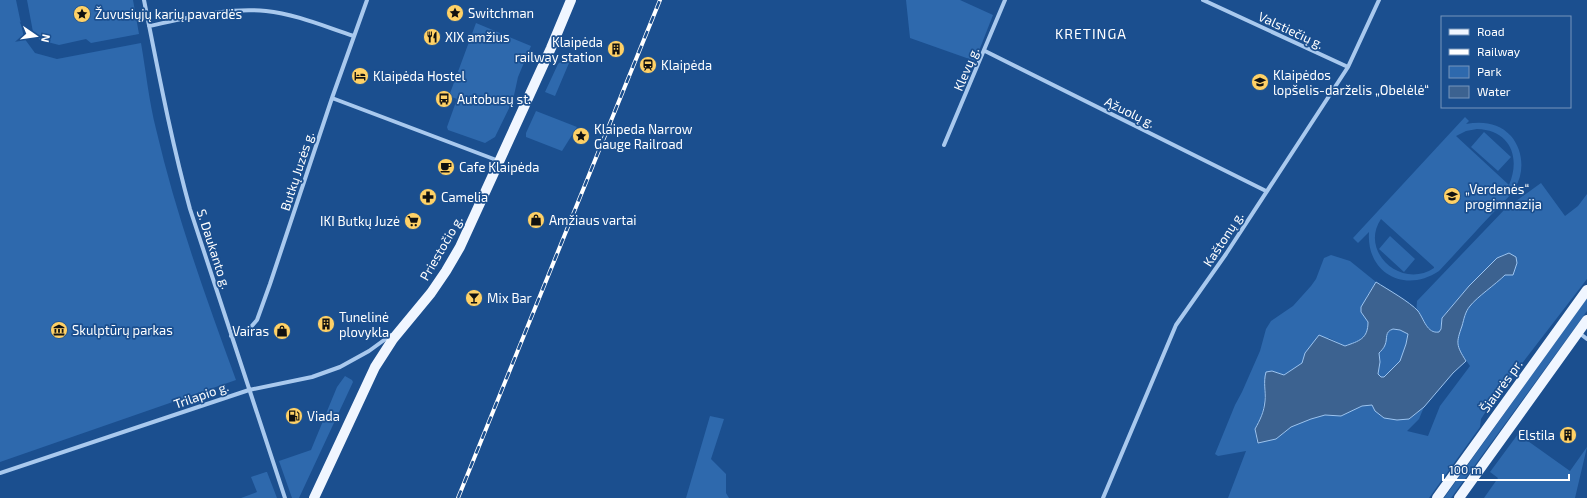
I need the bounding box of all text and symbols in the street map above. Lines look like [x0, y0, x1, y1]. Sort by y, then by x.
place icon: Switchman [445, 3, 465, 23]
place icon: Žuvusiųjų karių pavardės [72, 4, 92, 24]
place label: Switchman [468, 5, 534, 21]
place label: Žuvusiųjų karių pavardės [95, 6, 242, 22]
street label: Valstiečių g. [1256, 8, 1326, 52]
north arrow [16, 16, 56, 56]
legend [1441, 16, 1571, 108]
text: Road [1477, 24, 1505, 38]
district label: KRETINGA [1055, 25, 1127, 42]
restaurant icon: XIX amžius [422, 27, 442, 47]
place label: XIX amžius [445, 29, 510, 45]
text: N [39, 33, 53, 44]
place label: Klaipėda railway station [515, 34, 603, 65]
building icon: Klaipėda railway station [606, 39, 626, 59]
text: Railway [1477, 44, 1521, 58]
street label: Klevų g. [950, 45, 982, 93]
station icon: Klaipėda [638, 55, 658, 75]
place label: Klaipėda [661, 57, 712, 73]
text: Park [1477, 64, 1502, 78]
hotel icon: Klaipėda Hostel [350, 66, 370, 86]
place label: Klaipėdos lopšelis-darželis „Obelėlė“ [1273, 67, 1429, 98]
place label: Klaipėda Hostel [373, 68, 466, 84]
school or university icon: Klaipėdos lopšelis-darželis „Obelėlė“ [1250, 72, 1270, 92]
text: Water [1477, 84, 1511, 98]
bus stop icon: Autobusų st. [434, 89, 454, 109]
place label: Autobusų st. [457, 91, 531, 107]
street label: Ąžuolų g. [1102, 93, 1158, 131]
place label: Klaipeda Narrow Gauge Railroad [594, 121, 693, 152]
place icon: Klaipeda Narrow Gauge Railroad [571, 126, 591, 146]
street label: Butkų Juzės g. [277, 129, 317, 213]
cafe icon: Cafe Klaipėda [436, 157, 456, 177]
place label: Cafe Klaipėda [459, 159, 539, 175]
place label: „Verdenės“ progimnazija [1465, 181, 1542, 212]
school or university icon: „Verdenės“ progimnazija [1442, 186, 1462, 206]
pharmacy icon: Camelia [418, 187, 438, 207]
place label: Camelia [441, 189, 488, 205]
street label: S. Daukanto g. [194, 207, 234, 291]
street label: Kaštonų g. [1199, 209, 1247, 269]
shop icon: Amžiaus vartai [526, 210, 546, 230]
supermarket icon: IKI Butkų Juzė [403, 211, 423, 231]
place label: Amžiaus vartai [549, 212, 637, 228]
place label: IKI Butkų Juzė [320, 213, 400, 229]
street label: Priestočio g. [416, 213, 466, 283]
bar icon: Mix Bar [464, 288, 484, 308]
place label: Mix Bar [487, 290, 532, 306]
place label: Tunelinė plovykla [339, 309, 389, 340]
building icon: Tunelinė plovykla [316, 314, 336, 334]
museum icon: Skulptūrų parkas [49, 320, 69, 340]
shop icon: Vairas [272, 321, 292, 341]
place label: Skulptūrų parkas [72, 322, 173, 338]
place label: Vairas [232, 323, 269, 339]
street label: Šiaurės pr. [1476, 356, 1526, 416]
street label: Trilapio g. [171, 378, 231, 412]
fuel station icon: Viada [284, 406, 304, 426]
place label: Viada [307, 408, 340, 424]
building icon: Elstila [1558, 425, 1578, 445]
place label: Elstila [1518, 427, 1555, 443]
scale bar [1443, 456, 1569, 482]
text: 100 m [1449, 462, 1481, 476]

